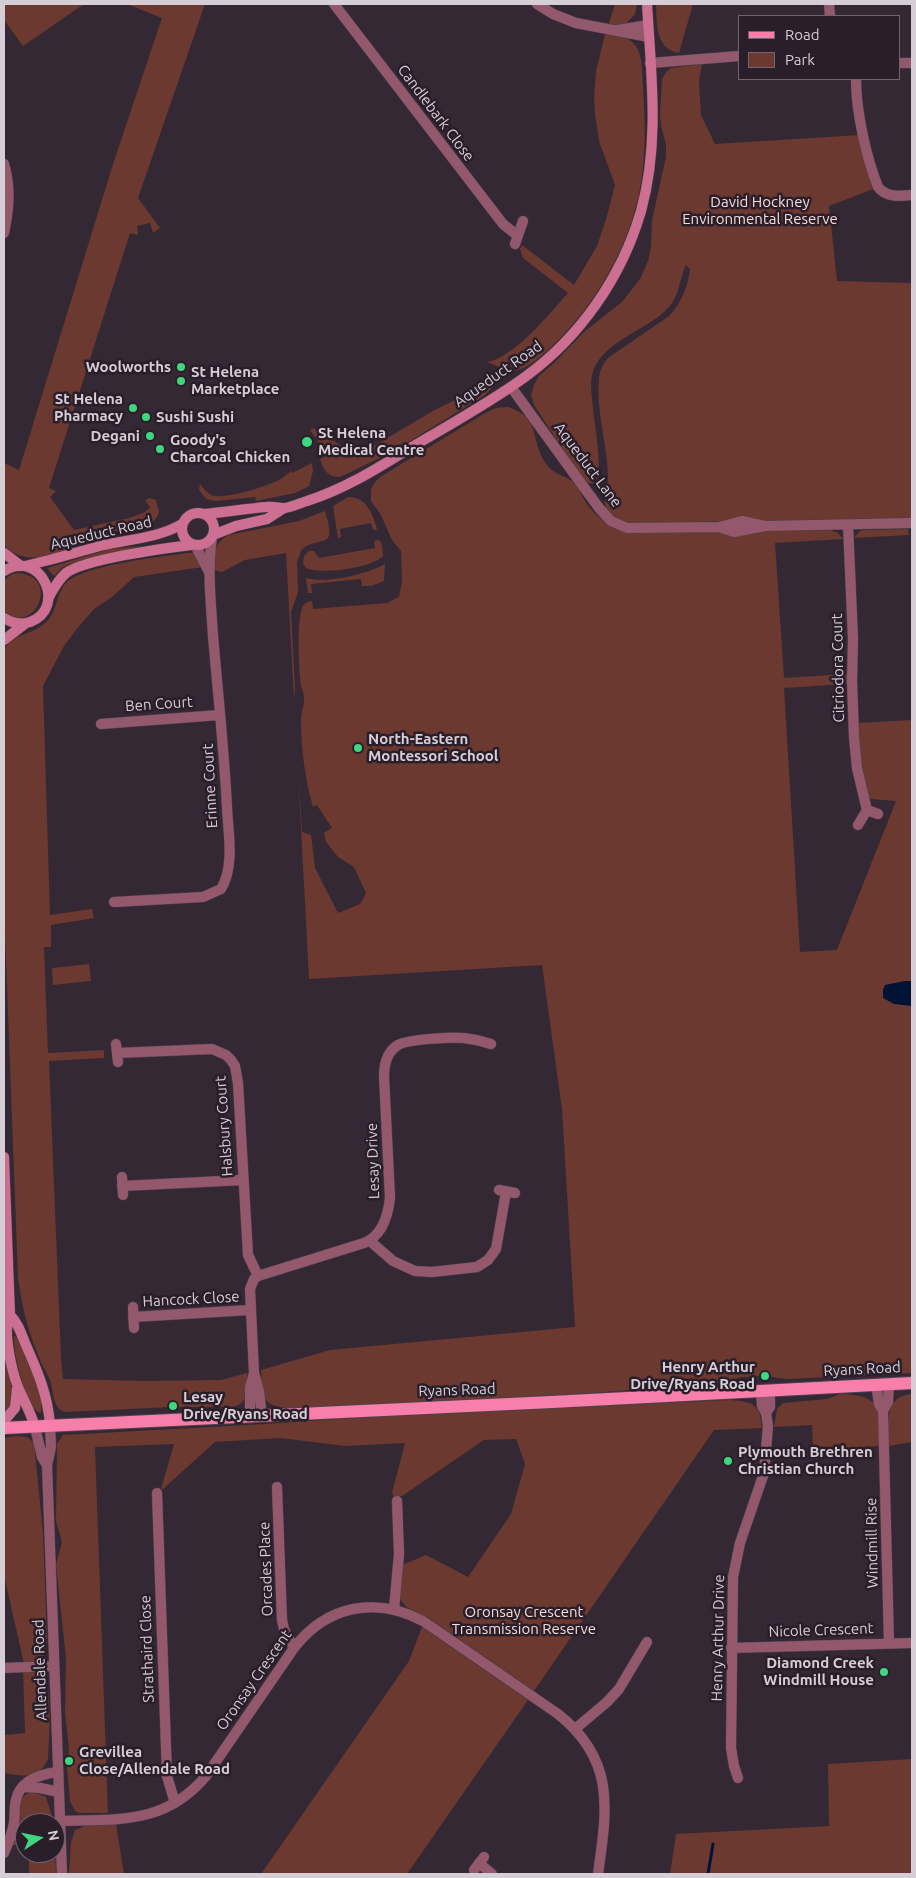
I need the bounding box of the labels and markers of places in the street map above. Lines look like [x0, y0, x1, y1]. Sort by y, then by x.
place label: Woolworths [86, 358, 171, 376]
marker: Woolworths [175, 361, 187, 373]
place label: St Helena Marketplace [191, 363, 279, 398]
marker: St Helena Marketplace [175, 375, 187, 387]
place label: St Helena Pharmacy [54, 390, 123, 425]
marker: St Helena Pharmacy [127, 402, 139, 414]
place label: Sushi Sushi [156, 408, 234, 426]
marker: Sushi Sushi [140, 411, 152, 423]
place label: St Helena Medical Centre [318, 424, 424, 459]
place label: Degani [91, 427, 140, 445]
marker: Degani [144, 430, 156, 442]
place label: Goody's Charcoal Chicken [170, 431, 290, 466]
marker: St Helena Medical Centre [300, 435, 314, 449]
marker: Goody's Charcoal Chicken [154, 443, 166, 455]
place label: North-Eastern Montessori School [368, 730, 498, 765]
marker: North-Eastern Montessori School [352, 742, 364, 754]
place label: Henry Arthur Drive/Ryans Road [630, 1358, 755, 1393]
marker: Henry Arthur Drive/Ryans Road [759, 1370, 771, 1382]
place label: Lesay Drive/Ryans Road [183, 1388, 308, 1423]
marker: Lesay Drive/Ryans Road [167, 1400, 179, 1412]
place label: Plymouth Brethren Christian Church [738, 1443, 873, 1478]
marker: Plymouth Brethren Christian Church [722, 1455, 734, 1467]
place label: Diamond Creek Windmill House [763, 1654, 874, 1689]
marker: Diamond Creek Windmill House [878, 1666, 890, 1678]
place label: Grevillea Close/Allendale Road [79, 1743, 230, 1778]
marker: Grevillea Close/Allendale Road [63, 1755, 75, 1767]

